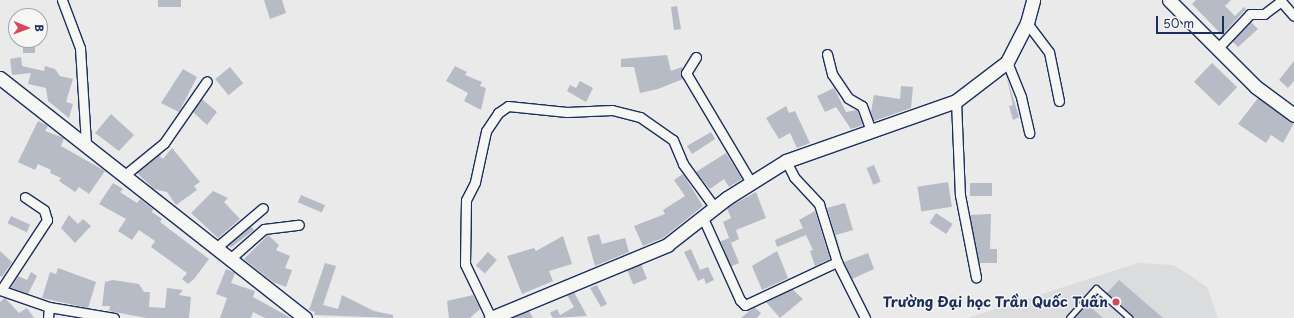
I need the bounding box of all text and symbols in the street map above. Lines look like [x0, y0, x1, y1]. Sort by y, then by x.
north arrow [8, 8, 48, 48]
scale bar [1158, 8, 1226, 34]
text: 50 m [1163, 14, 1194, 32]
text: B [31, 24, 48, 32]
place label: Trường Đại học Trần Quốc Tuấn [882, 294, 1108, 310]
marker: Trường Đại học Trần Quốc Tuấn [1111, 297, 1121, 307]

